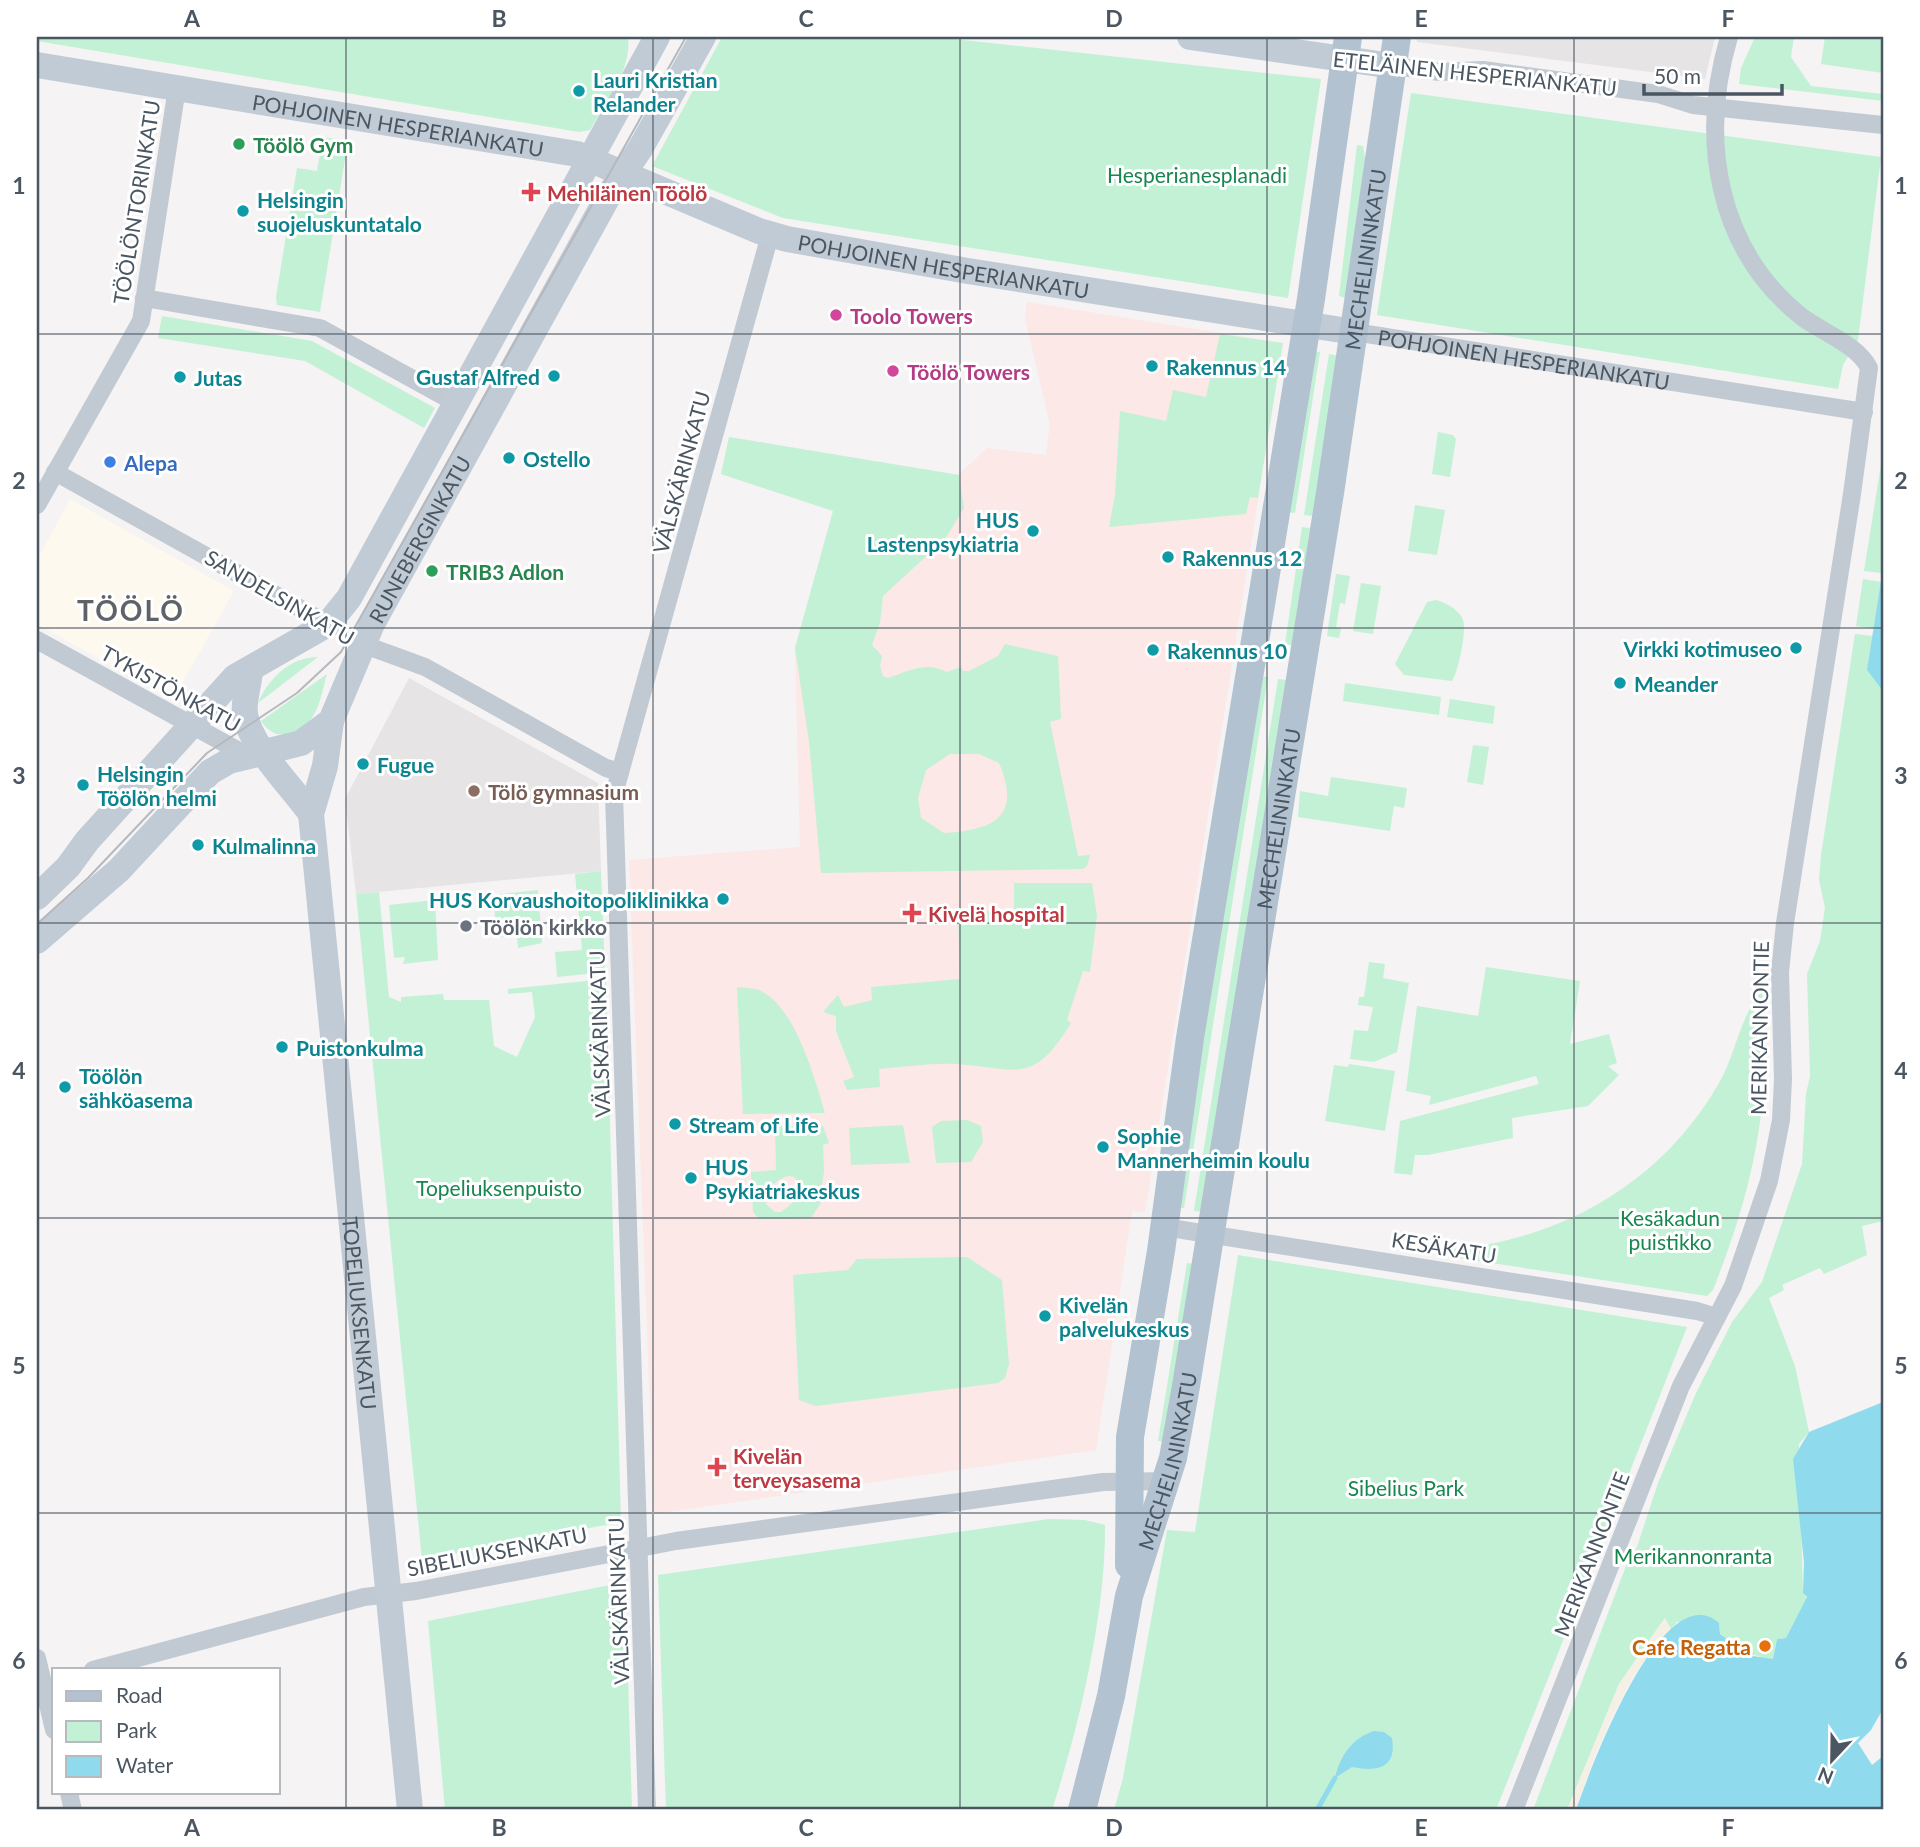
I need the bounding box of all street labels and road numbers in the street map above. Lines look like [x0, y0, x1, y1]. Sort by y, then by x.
street label: ETELÄINEN HESPERIANKATU [1332, 46, 1618, 100]
street label: POHJOINEN HESPERIANKATU [251, 88, 546, 161]
street label: TÖÖLÖNTORINKATU [108, 98, 164, 306]
street label: MECHELININKATU [1339, 167, 1390, 352]
street label: POHJOINEN HESPERIANKATU [796, 229, 1091, 302]
street label: POHJOINEN HESPERIANKATU [1376, 323, 1672, 394]
street label: VÄLSKÄRINKATU [647, 388, 715, 556]
street label: RUNEBERGINKATU [363, 451, 475, 627]
street label: SANDELSINKATU [201, 544, 359, 650]
street label: TYKISTÖNKATU [97, 639, 245, 737]
street label: MECHELININKATU [1251, 726, 1304, 911]
street label: MERIKANNONTIE [1745, 941, 1773, 1115]
street label: VÄLSKÄRINKATU [584, 950, 614, 1118]
street label: TOPELIUKSENKATU [339, 1216, 383, 1411]
street label: KESÄKATU [1390, 1226, 1498, 1268]
street label: MECHELININKATU [1132, 1370, 1201, 1553]
street label: MERIKANNONTIE [1548, 1468, 1634, 1640]
street label: VÄLSKÄRINKATU [603, 1517, 633, 1685]
street label: SIBELIUKSENKATU [405, 1521, 589, 1581]

